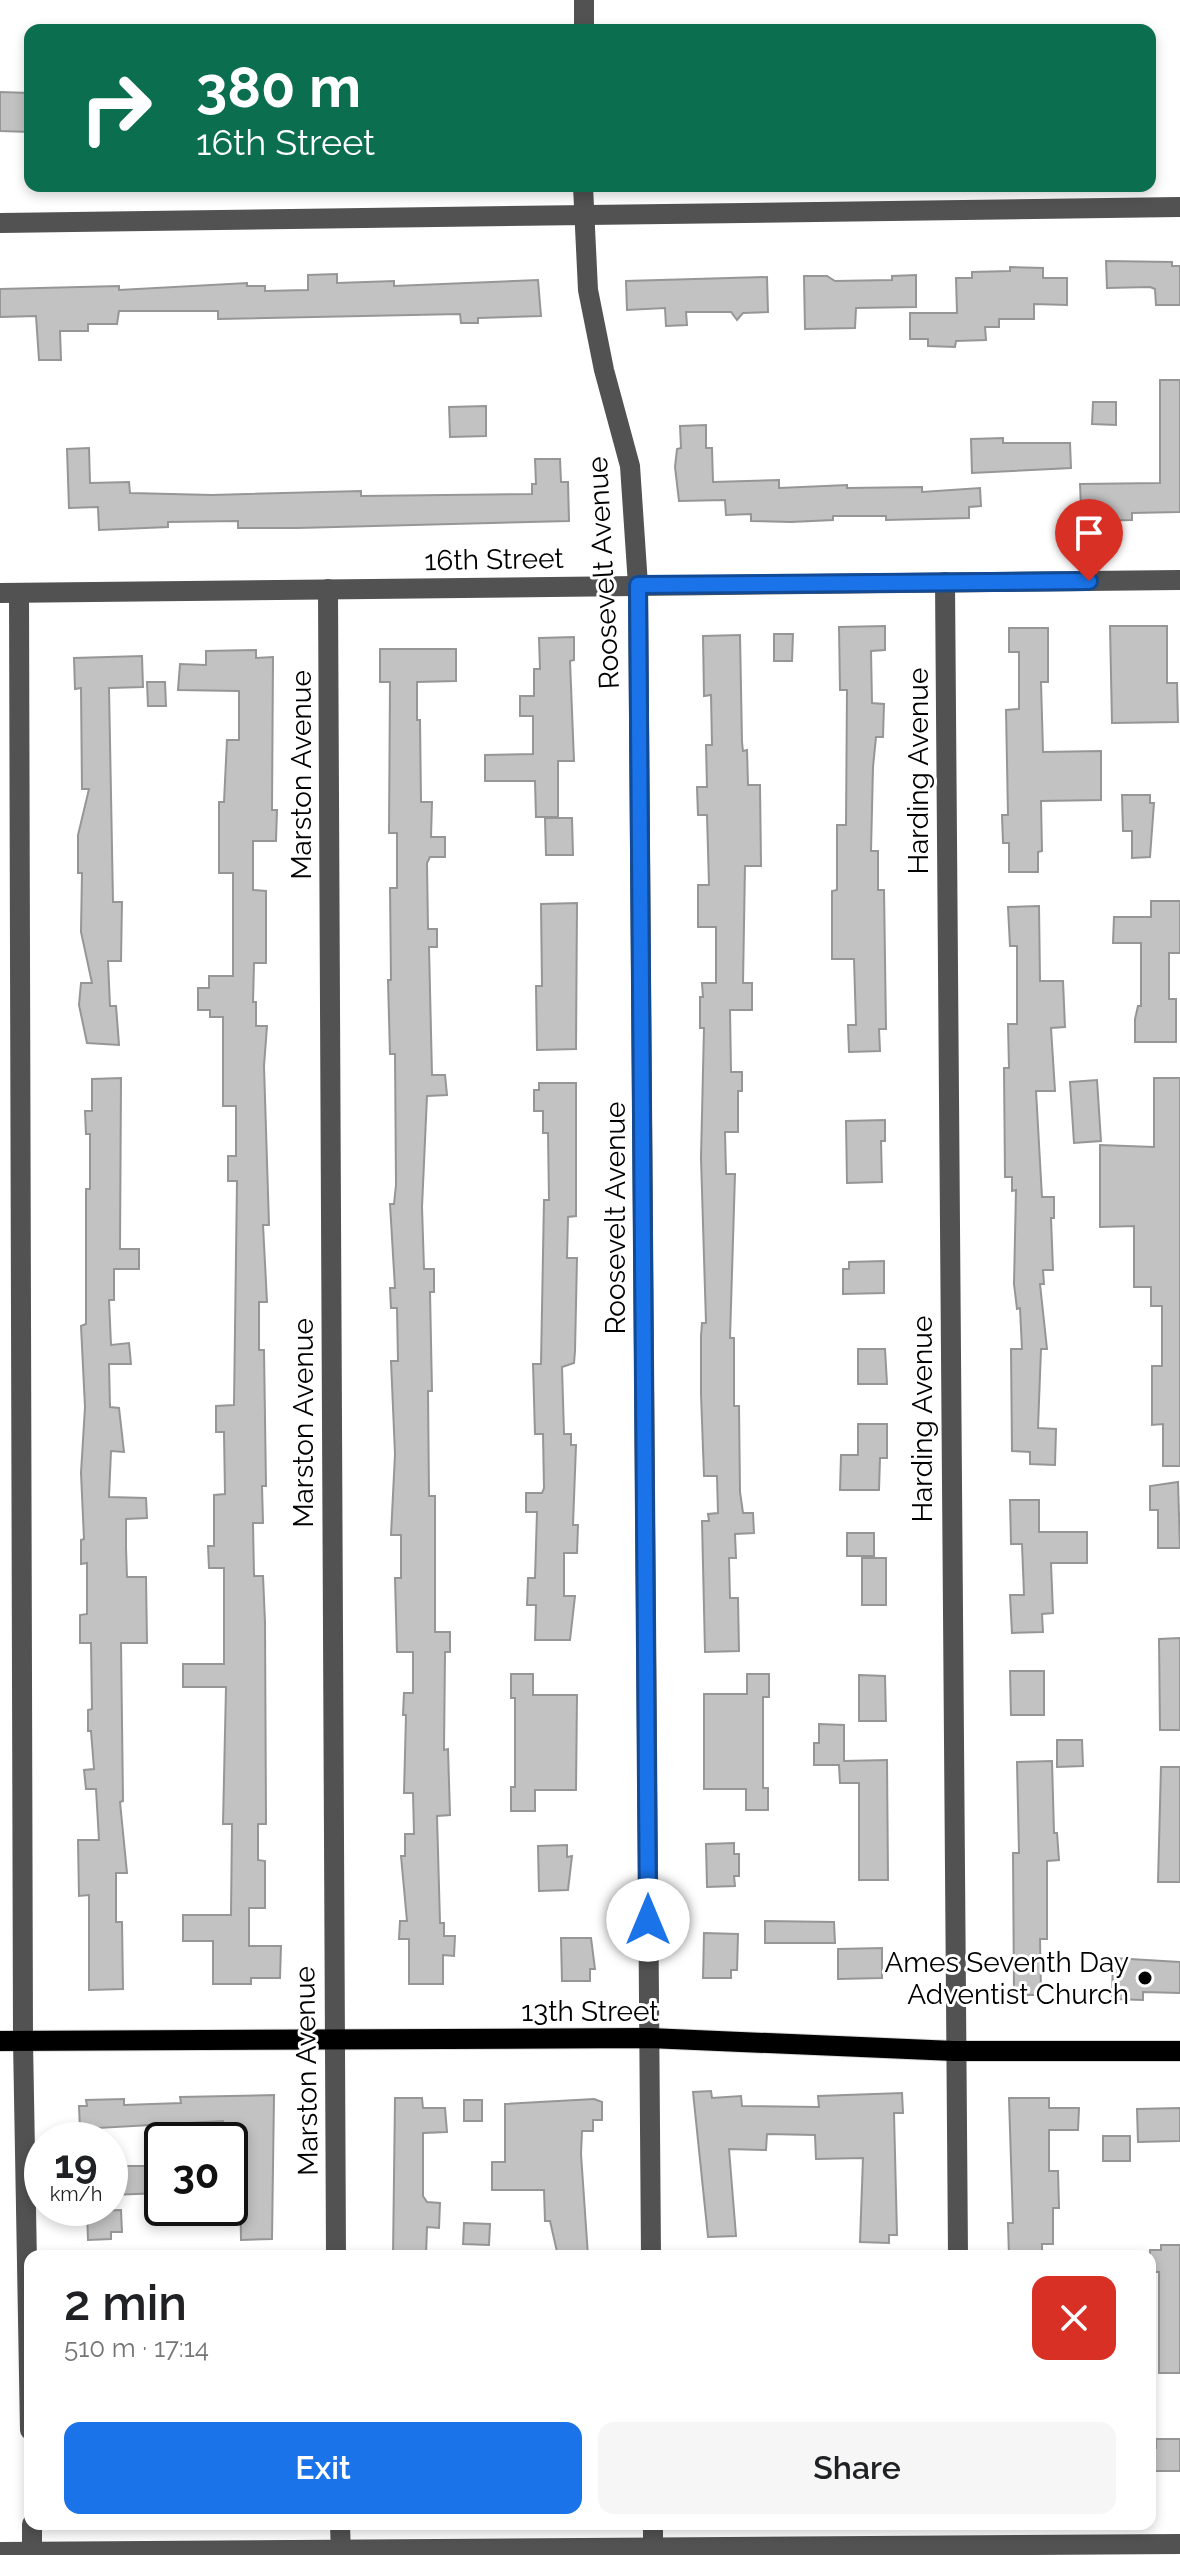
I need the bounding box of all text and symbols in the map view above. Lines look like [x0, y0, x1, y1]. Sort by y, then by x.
text: 380 m [196, 54, 361, 120]
icon: right [64, 56, 168, 160]
text: 16th Street [196, 121, 375, 163]
street label: Roosevelt Avenue [581, 456, 626, 690]
pin [1055, 499, 1123, 581]
icon: arrive [1067, 511, 1111, 555]
street label: 16th Street [424, 542, 565, 577]
street label: Harding Avenue [902, 668, 935, 874]
street label: Marston Avenue [285, 670, 318, 880]
street label: Roosevelt Avenue [599, 1101, 632, 1335]
street label: Harding Avenue [906, 1316, 939, 1522]
street label: Marston Avenue [287, 1318, 320, 1528]
position arrow [606, 1878, 690, 1962]
place label: Ames Seventh Day Adventist Church [884, 1946, 1129, 2011]
street label: Marston Avenue [288, 1966, 325, 2176]
marker: Ames Seventh Day Adventist Church [1136, 1969, 1154, 1987]
street label: 13th Street [521, 1995, 659, 2028]
speed limit sign: 30 [144, 2122, 248, 2226]
text: 19 [54, 2140, 98, 2187]
text: km/h [50, 2182, 102, 2206]
text: 2 min [64, 2275, 187, 2331]
button: close [1032, 2276, 1116, 2360]
text: 510 m · 17:14 [64, 2333, 209, 2363]
button: Exit [64, 2422, 582, 2514]
button: Share [598, 2422, 1116, 2514]

